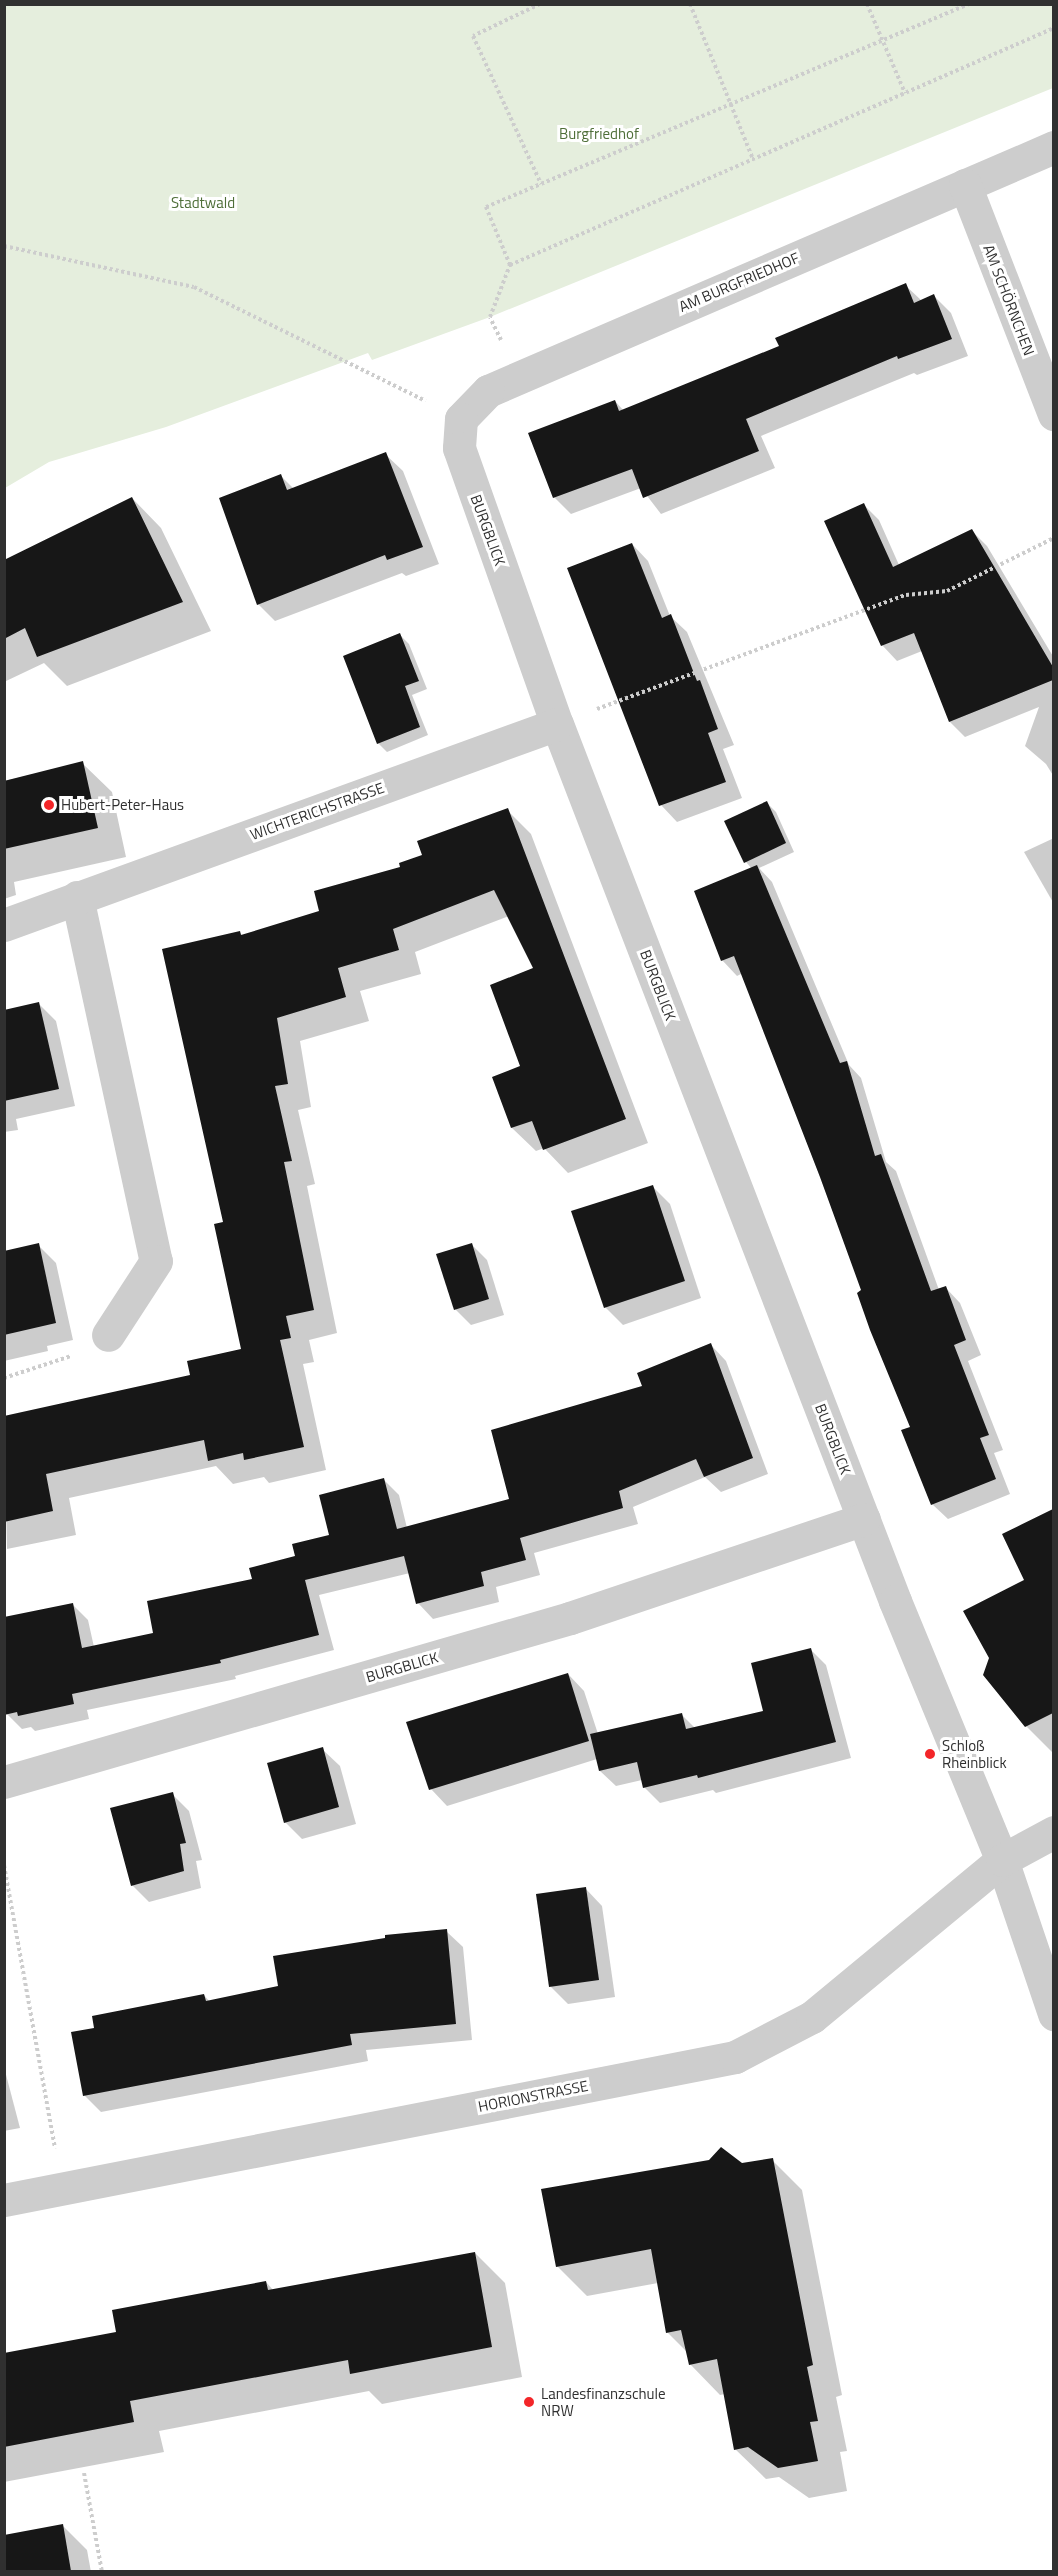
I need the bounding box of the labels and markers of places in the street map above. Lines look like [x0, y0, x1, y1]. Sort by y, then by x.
place label: Hubert-Peter-Haus [61, 796, 184, 814]
marker: Hubert-Peter-Haus [42, 798, 56, 812]
place label: Schloß Rheinblick [942, 1736, 1007, 1771]
marker: Schloß Rheinblick [923, 1747, 937, 1761]
place label: Landesfinanzschule NRW [541, 2384, 666, 2419]
marker: Landesfinanzschule NRW [522, 2395, 536, 2409]

